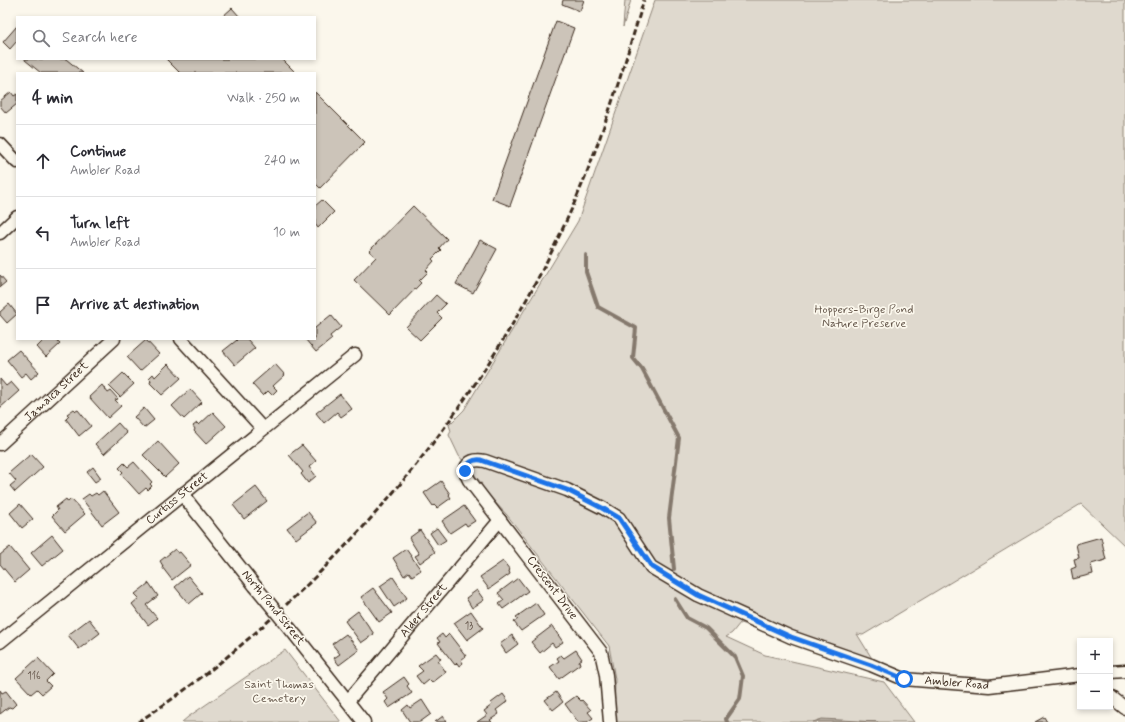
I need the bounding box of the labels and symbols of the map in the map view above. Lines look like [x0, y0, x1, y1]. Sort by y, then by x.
park label: Hoppers-Birge Pond Nature Preserve [815, 302, 913, 332]
street label: Jamaica Street [21, 358, 92, 425]
route end [456, 462, 474, 480]
street label: Curtiss Street [143, 468, 212, 529]
street label: Crescent Drive [523, 553, 581, 623]
street label: North Pond Street [238, 567, 308, 649]
street label: Alder Street [397, 580, 451, 641]
house number: 13 [465, 620, 473, 633]
house number: 116 [27, 670, 41, 683]
route start [895, 670, 913, 688]
street label: Ambler Road [924, 673, 990, 694]
park label: Saint Thomas Cemetery [244, 677, 314, 707]

